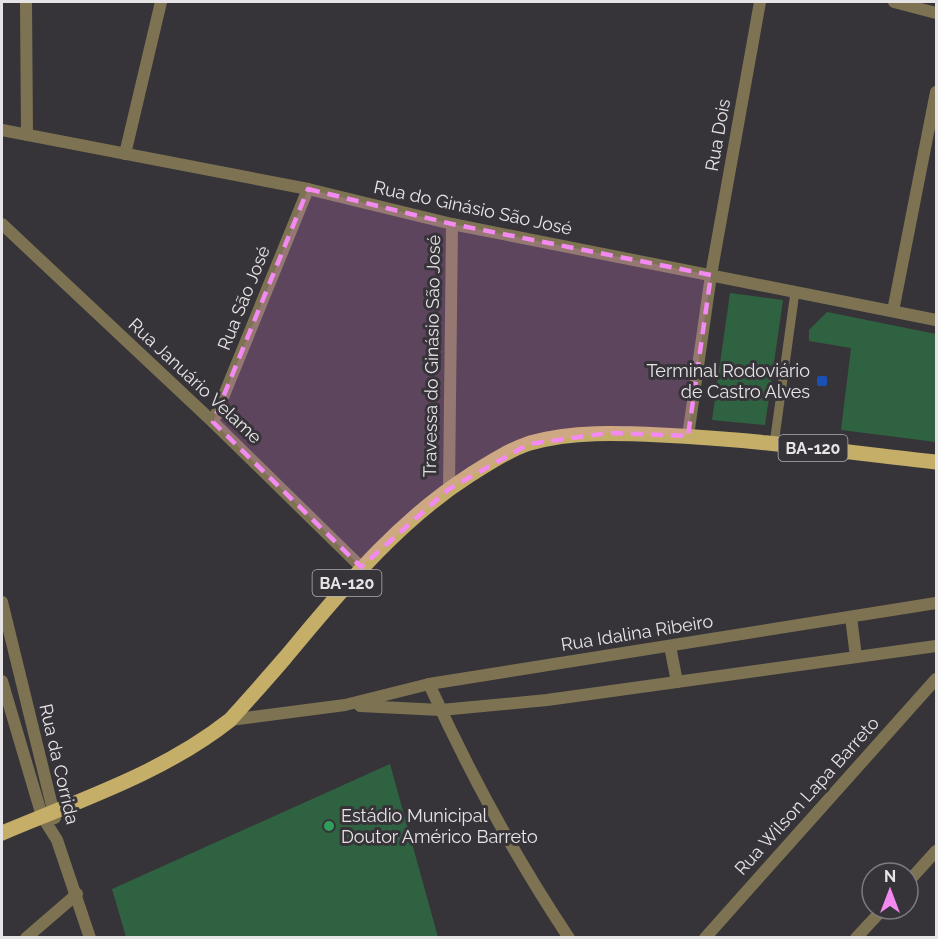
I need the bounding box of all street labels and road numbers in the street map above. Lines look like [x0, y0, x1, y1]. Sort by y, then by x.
street label: Rua Dois [701, 97, 734, 173]
street label: Rua do Ginásio São José [372, 176, 575, 239]
street label: Travessa do Ginásio São José [419, 234, 444, 477]
street label: Rua São José [213, 242, 274, 353]
street label: Rua Januário Velame [125, 314, 266, 448]
road number: BA-120 [778, 435, 848, 461]
road number: BA-120 [312, 570, 382, 596]
street label: Rua Idalina Ribeiro [559, 610, 715, 655]
street label: Rua da Corrida [35, 702, 84, 826]
street label: Rua Wilson Lapa Barreto [730, 712, 883, 879]

